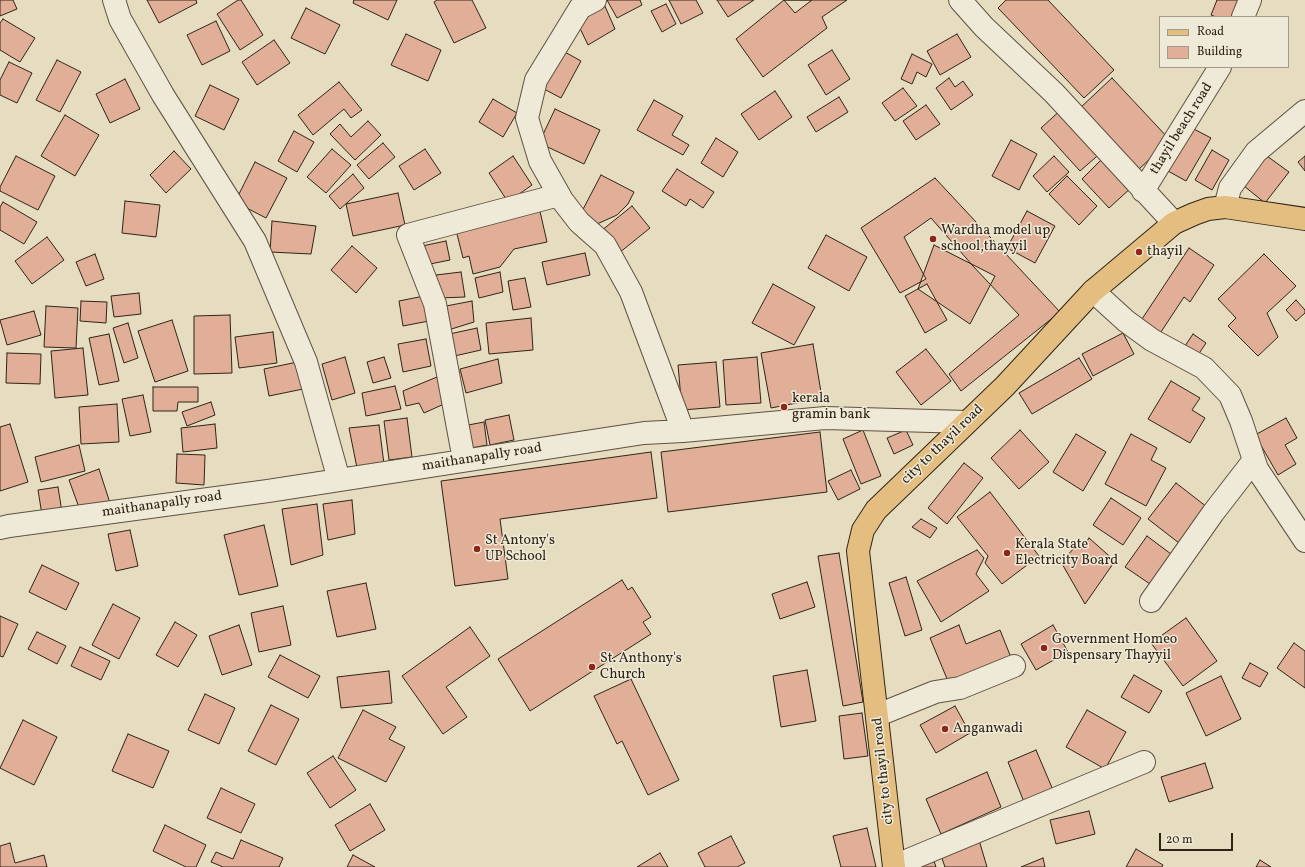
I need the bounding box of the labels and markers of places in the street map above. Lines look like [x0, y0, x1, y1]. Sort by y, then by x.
place label: Wardha model up school,thayyil [941, 223, 1050, 256]
marker: Wardha model up school,thayyil [928, 234, 938, 244]
place label: thayil [1147, 244, 1183, 260]
marker: thayil [1134, 247, 1144, 257]
place label: kerala gramin bank [792, 391, 870, 424]
marker: kerala gramin bank [779, 402, 789, 412]
place label: St Antony's UP School [485, 533, 555, 566]
place label: Kerala State Electricity Board [1015, 537, 1118, 570]
marker: St Antony's UP School [472, 544, 482, 554]
marker: Kerala State Electricity Board [1002, 548, 1012, 558]
place label: Government Homeo Dispensary Thayyil [1052, 632, 1177, 664]
marker: Government Homeo Dispensary Thayyil [1039, 643, 1049, 653]
place label: St. Anthony's Church [600, 651, 682, 684]
marker: St. Anthony's Church [587, 662, 597, 672]
place label: Anganwadi [953, 721, 1023, 737]
marker: Anganwadi [940, 724, 950, 734]

